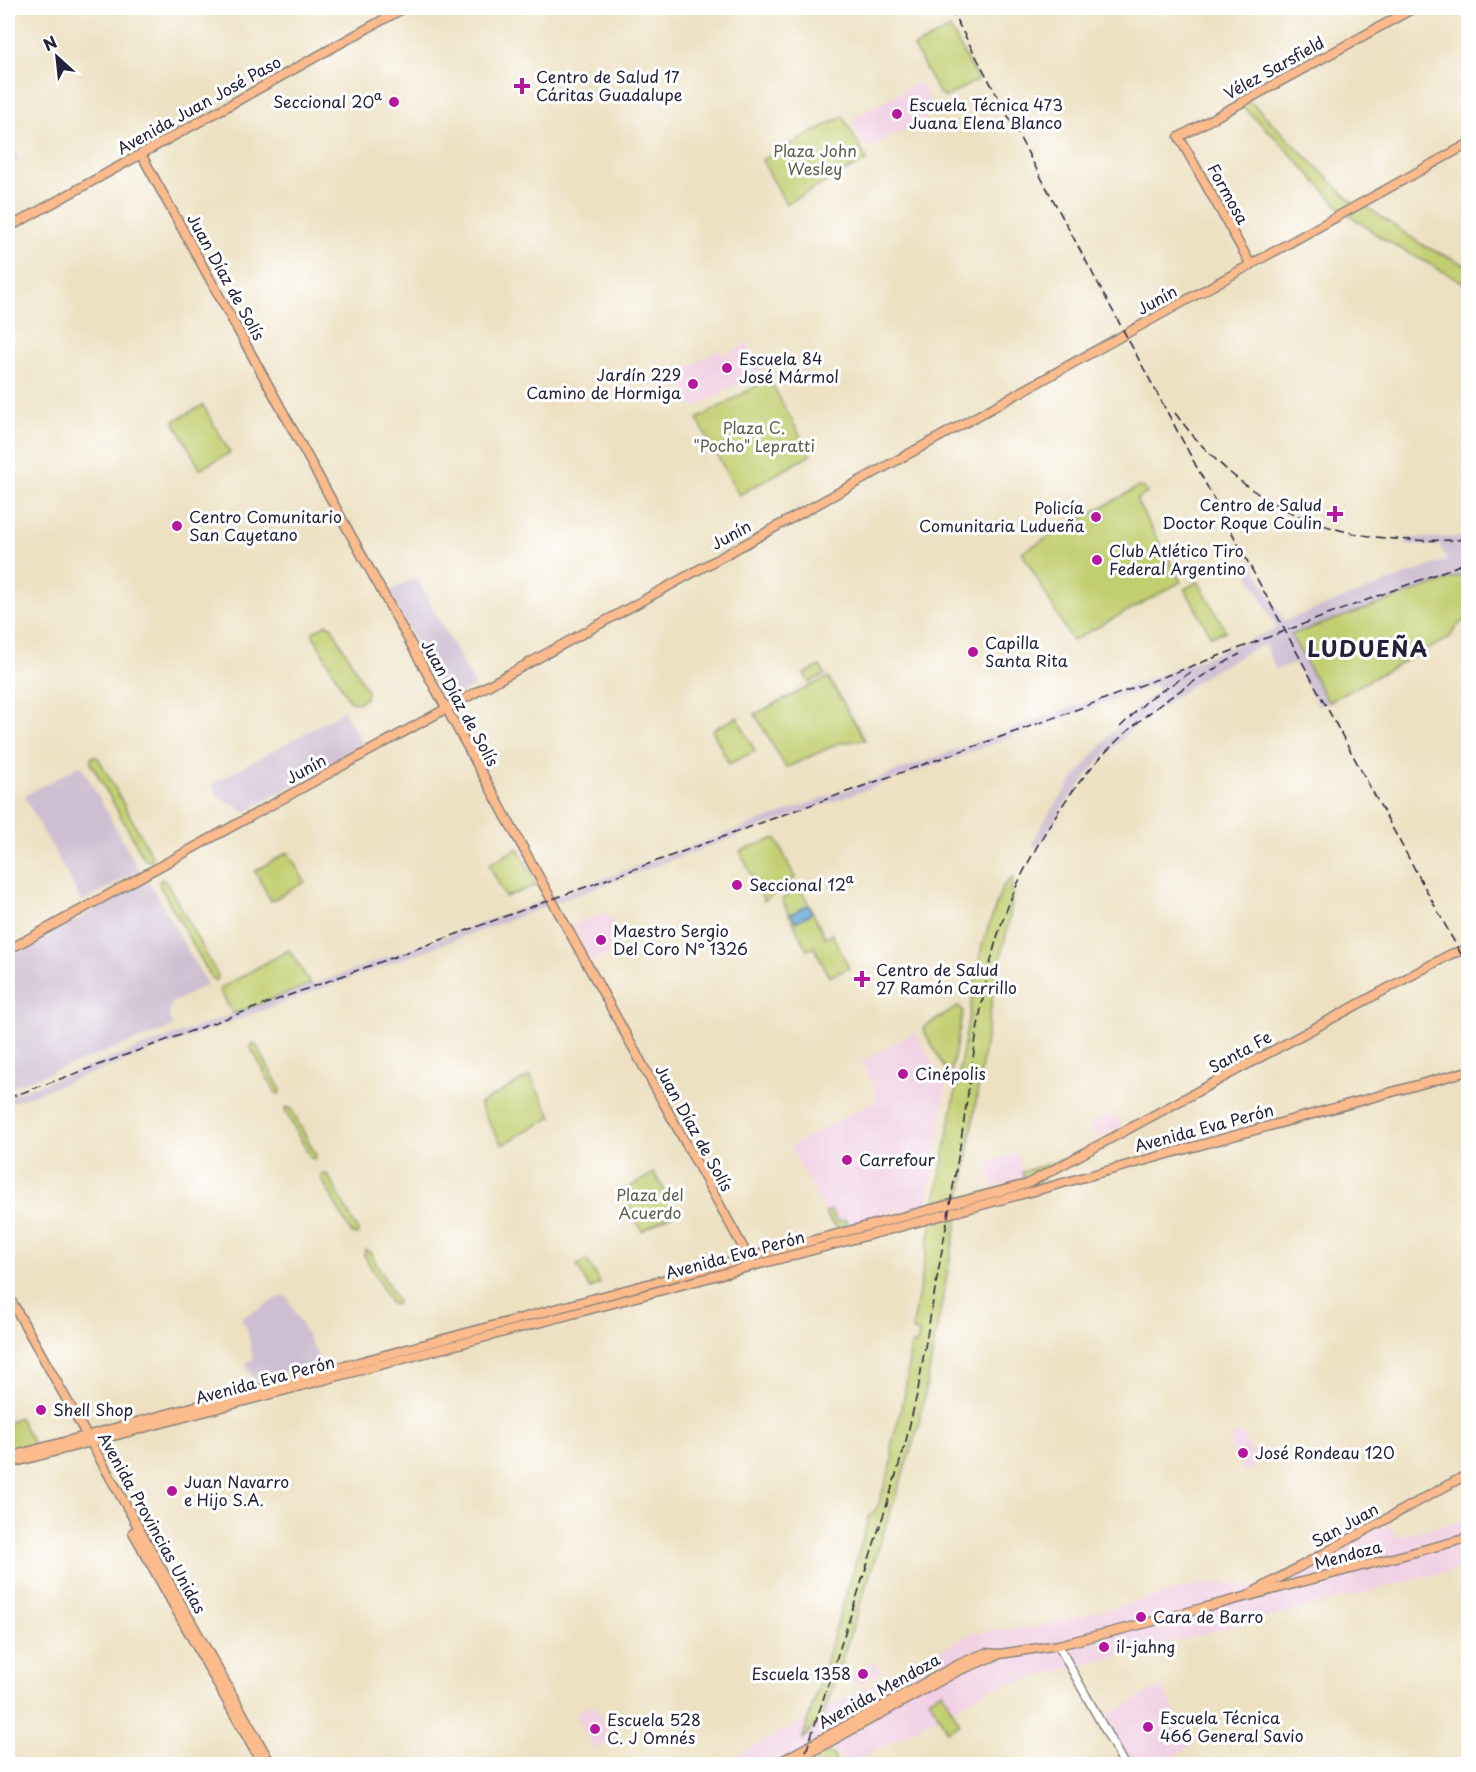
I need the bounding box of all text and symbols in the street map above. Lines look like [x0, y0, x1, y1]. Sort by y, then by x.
north arrow [27, 27, 87, 87]
text: N [39, 29, 61, 56]
street label: Vélez Sarsfield [1219, 30, 1328, 105]
street label: Avenida Juan José Paso [112, 49, 285, 159]
place label: Centro de Salud 17 Cáritas Guadalupe [536, 64, 683, 106]
marker: Centro de Salud 17 Cáritas Guadalupe [513, 77, 531, 95]
place label: Seccional 20ª [273, 89, 383, 113]
place label: Escuela Técnica 473 Juana Elena Blanco [909, 92, 1063, 134]
marker: Seccional 20ª [387, 95, 401, 109]
marker: Escuela Técnica 473 Juana Elena Blanco [890, 107, 904, 121]
park label: Plaza John Wesley [773, 138, 857, 180]
street label: Formosa [1202, 159, 1255, 228]
street label: Juan Díaz de Solís [182, 209, 272, 344]
street label: Junín [1132, 278, 1181, 320]
place label: Escuela 84 José Mármol [739, 346, 839, 388]
marker: Escuela 84 José Mármol [720, 361, 734, 375]
place label: Jardín 229 Camino de Hormiga [526, 362, 681, 404]
marker: Jardín 229 Camino de Hormiga [686, 377, 700, 391]
park label: Plaza C. "Pocho" Lepratti [693, 415, 815, 457]
place label: Centro de Salud Doctor Roque Coulin [1162, 492, 1322, 534]
place label: Policía Comunitaria Ludueña [919, 495, 1084, 537]
place label: Centro Comunitario San Cayetano [189, 504, 342, 546]
marker: Centro de Salud Doctor Roque Coulin [1326, 505, 1344, 523]
marker: Policía Comunitaria Ludueña [1089, 510, 1103, 524]
street label: Junín [706, 513, 755, 555]
marker: Centro Comunitario San Cayetano [170, 519, 184, 533]
place label: Club Atlético Tiro Federal Argentino [1109, 538, 1246, 580]
marker: Club Atlético Tiro Federal Argentino [1090, 553, 1104, 567]
place label: Capilla Santa Rita [985, 630, 1068, 672]
district label: LUDUEÑA [1307, 631, 1429, 664]
street label: Juan Díaz de Solís [416, 635, 506, 770]
marker: Capilla Santa Rita [966, 645, 980, 659]
street label: Junín [281, 747, 330, 789]
place label: Seccional 12ª [749, 872, 854, 896]
marker: Seccional 12ª [730, 878, 744, 892]
place label: Maestro Sergio Del Coro N° 1326 [613, 918, 748, 960]
marker: Maestro Sergio Del Coro N° 1326 [594, 933, 608, 947]
place label: Centro de Salud 27 Ramón Carrillo [876, 957, 1017, 999]
marker: Centro de Salud 27 Ramón Carrillo [853, 970, 871, 988]
street label: Santa Fe [1204, 1024, 1276, 1078]
street label: Juan Díaz de Solís [650, 1060, 740, 1195]
place label: Cinépolis [915, 1061, 986, 1085]
marker: Cinépolis [896, 1067, 910, 1081]
street label: Avenida Eva Perón [1132, 1097, 1276, 1157]
place label: Carrefour [859, 1147, 936, 1171]
marker: Carrefour [840, 1153, 854, 1167]
park label: Plaza del Acuerdo [616, 1182, 684, 1224]
street label: Avenida Eva Perón [663, 1224, 807, 1284]
street label: Avenida Eva Perón [193, 1349, 337, 1409]
place label: Shell Shop [53, 1397, 133, 1421]
marker: Shell Shop [34, 1403, 48, 1417]
street label: Avenida Provincias Unidas [93, 1428, 213, 1618]
place label: José Rondeau 120 [1255, 1440, 1395, 1464]
marker: José Rondeau 120 [1236, 1446, 1250, 1460]
place label: Juan Navarro e Hijo S.A. [184, 1469, 289, 1511]
marker: Juan Navarro e Hijo S.A. [165, 1484, 179, 1498]
street label: San Juan [1307, 1496, 1382, 1552]
street label: Mendoza [1311, 1534, 1384, 1575]
place label: Cara de Barro [1153, 1604, 1264, 1628]
marker: Cara de Barro [1134, 1610, 1148, 1624]
place label: il-jahng [1116, 1634, 1176, 1658]
marker: il-jahng [1097, 1640, 1111, 1654]
street label: Avenida Mendoza [813, 1647, 944, 1734]
place label: Escuela 1358 [751, 1661, 851, 1685]
marker: Escuela 1358 [856, 1667, 870, 1681]
place label: Escuela Técnica 466 General Savio [1160, 1705, 1304, 1747]
place label: Escuela 528 C. J Omnés [607, 1707, 701, 1749]
marker: Escuela Técnica 466 General Savio [1141, 1720, 1155, 1734]
marker: Escuela 528 C. J Omnés [588, 1722, 602, 1736]

